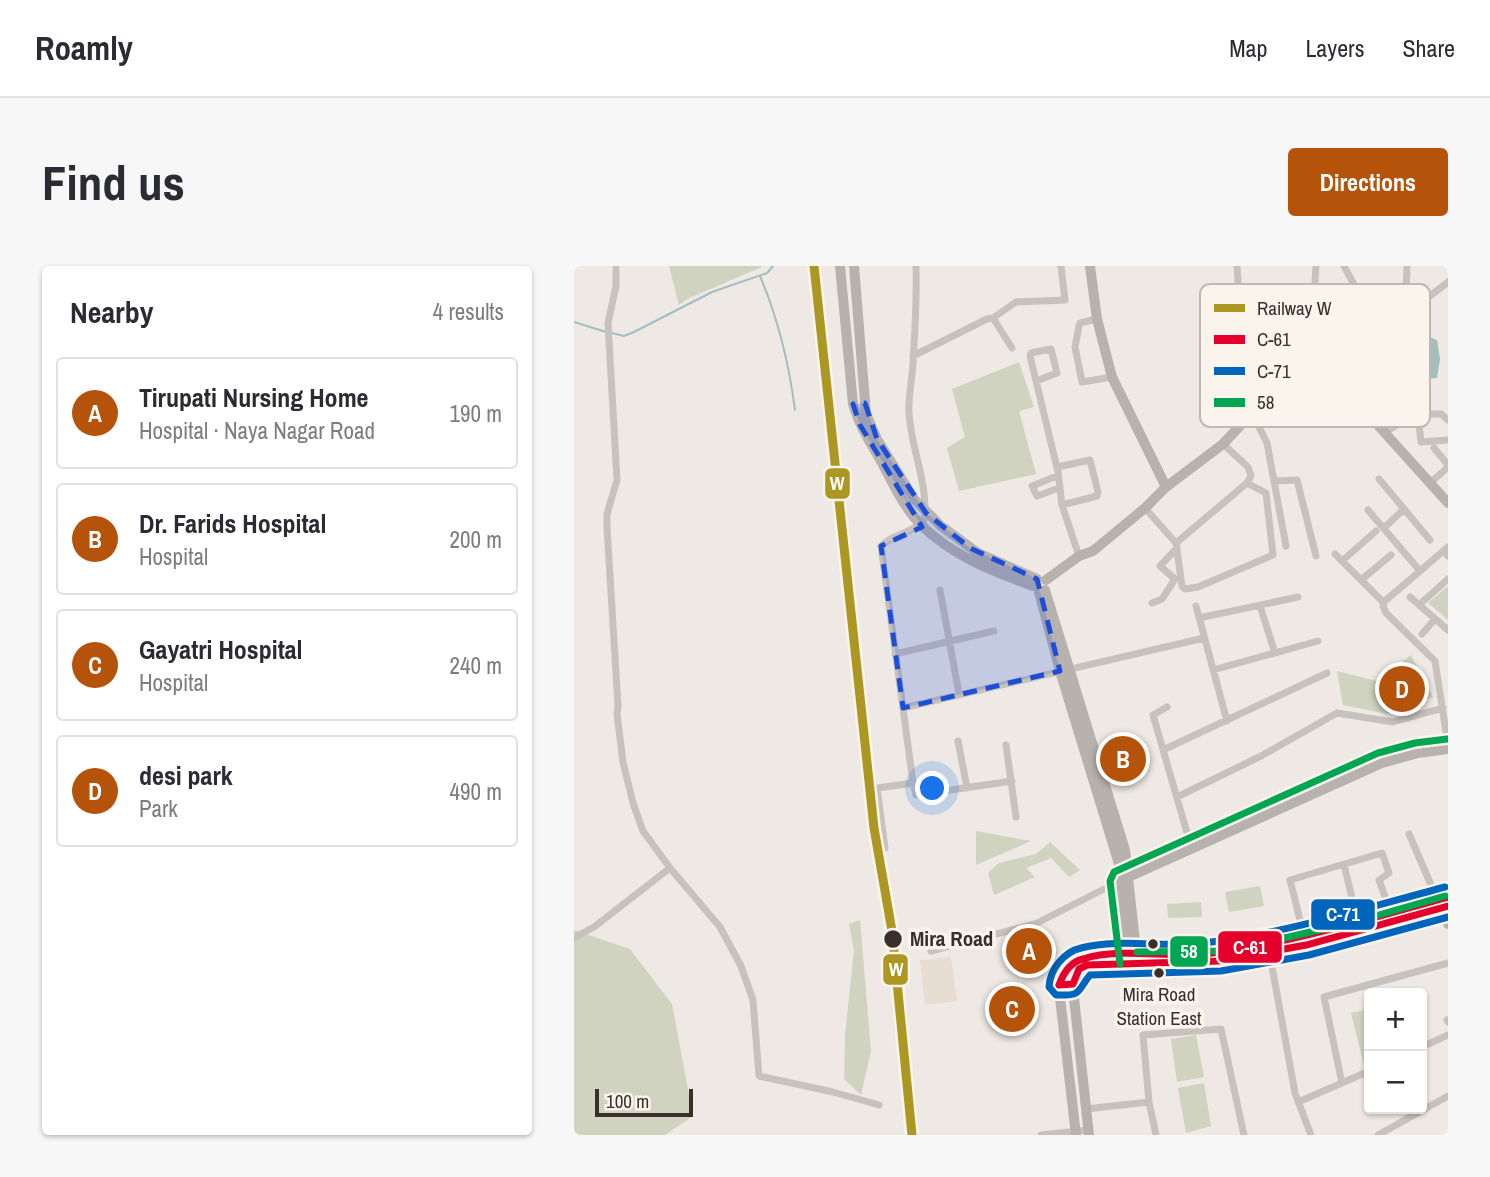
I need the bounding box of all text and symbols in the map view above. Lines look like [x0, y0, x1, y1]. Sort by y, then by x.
text: Roamly [35, 26, 133, 70]
text: Map [1229, 32, 1267, 64]
text: Layers [1305, 32, 1364, 64]
text: Share [1402, 32, 1455, 64]
button: Directions [1288, 148, 1448, 216]
text: Find us [42, 149, 185, 215]
legend [1200, 284, 1430, 427]
text: Nearby [70, 292, 153, 332]
text: Railway W [1257, 295, 1332, 321]
text: 4 results [433, 296, 504, 327]
text: C-61 [1257, 326, 1291, 352]
text: C-71 [1257, 358, 1291, 384]
text: Tirupati Nursing Home [139, 380, 368, 415]
text: 58 [1257, 389, 1274, 415]
text: A [88, 398, 102, 429]
text: 190 m [450, 398, 502, 429]
text: Hospital · Naya Nagar Road [139, 415, 375, 446]
line badge: W [824, 467, 851, 500]
text: W [830, 470, 845, 496]
text: Dr. Farids Hospital [139, 506, 326, 541]
text: B [88, 524, 102, 555]
text: 200 m [450, 524, 502, 555]
text: Hospital [139, 541, 208, 572]
text: Gayatri Hospital [139, 632, 303, 667]
text: C [88, 650, 102, 681]
text: 240 m [450, 650, 502, 681]
pin: D [1379, 663, 1425, 715]
text: Hospital [139, 667, 208, 698]
pin: B [1100, 733, 1146, 785]
text: desi park [139, 758, 233, 793]
your location [915, 771, 949, 805]
text: D [88, 776, 102, 807]
text: 490 m [450, 776, 502, 807]
text: Park [139, 793, 178, 824]
line badge: C-71 [1310, 898, 1376, 931]
text: C-71 [1326, 901, 1360, 927]
place label: Mira Road [910, 924, 993, 953]
pin: A [1006, 925, 1052, 977]
marker: Mira Road [882, 928, 904, 950]
line badge: C-61 [1217, 930, 1283, 964]
text: C-61 [1233, 934, 1267, 960]
line badge: 58 [1169, 935, 1209, 968]
unlabelled marker [1146, 937, 1160, 951]
text: 58 [1180, 938, 1198, 964]
line badge: W [882, 953, 909, 986]
text: W [889, 956, 904, 982]
marker: Mira Road Station East [1152, 966, 1166, 980]
place label: Mira Road Station East [1117, 981, 1202, 1031]
pin: C [989, 983, 1035, 1035]
map controls [1364, 988, 1427, 1114]
button: + [1364, 988, 1427, 1051]
button: − [1364, 1051, 1427, 1114]
scale bar [595, 1086, 693, 1118]
text: 100 m [606, 1088, 649, 1114]

